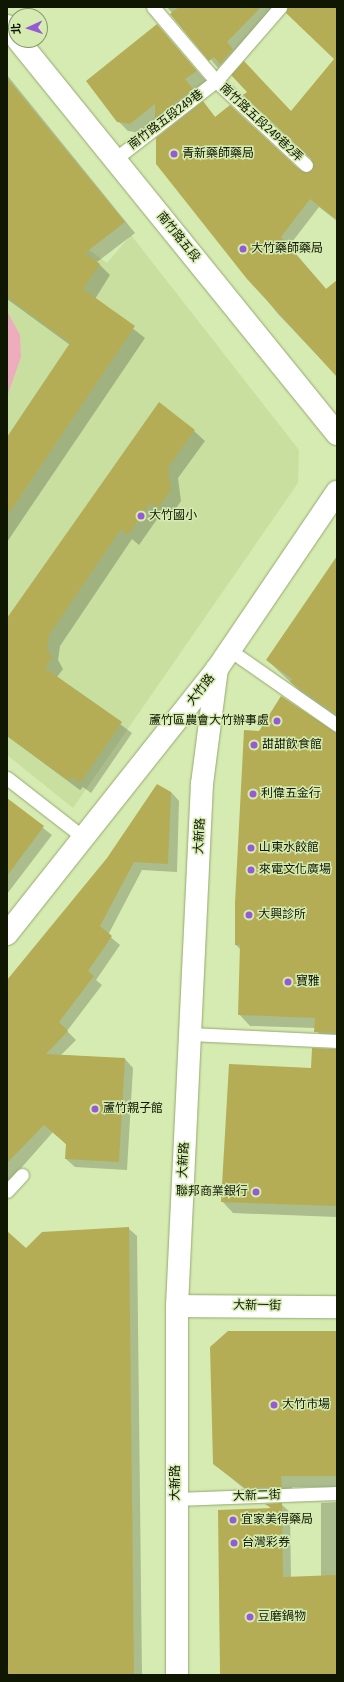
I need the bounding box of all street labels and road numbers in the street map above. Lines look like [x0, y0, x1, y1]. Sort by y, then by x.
street label: 南竹路五段249巷2弄 [217, 81, 305, 165]
street label: 南竹路五段249巷 [126, 87, 206, 153]
street label: 南竹路五段 [154, 209, 202, 265]
street label: 大竹路 [184, 671, 218, 709]
street label: 大新路 [192, 818, 208, 854]
street label: 大新路 [176, 1142, 192, 1178]
street label: 大新一街 [233, 1298, 281, 1314]
street label: 大新路 [169, 1465, 183, 1501]
street label: 大新二街 [233, 1488, 281, 1504]

